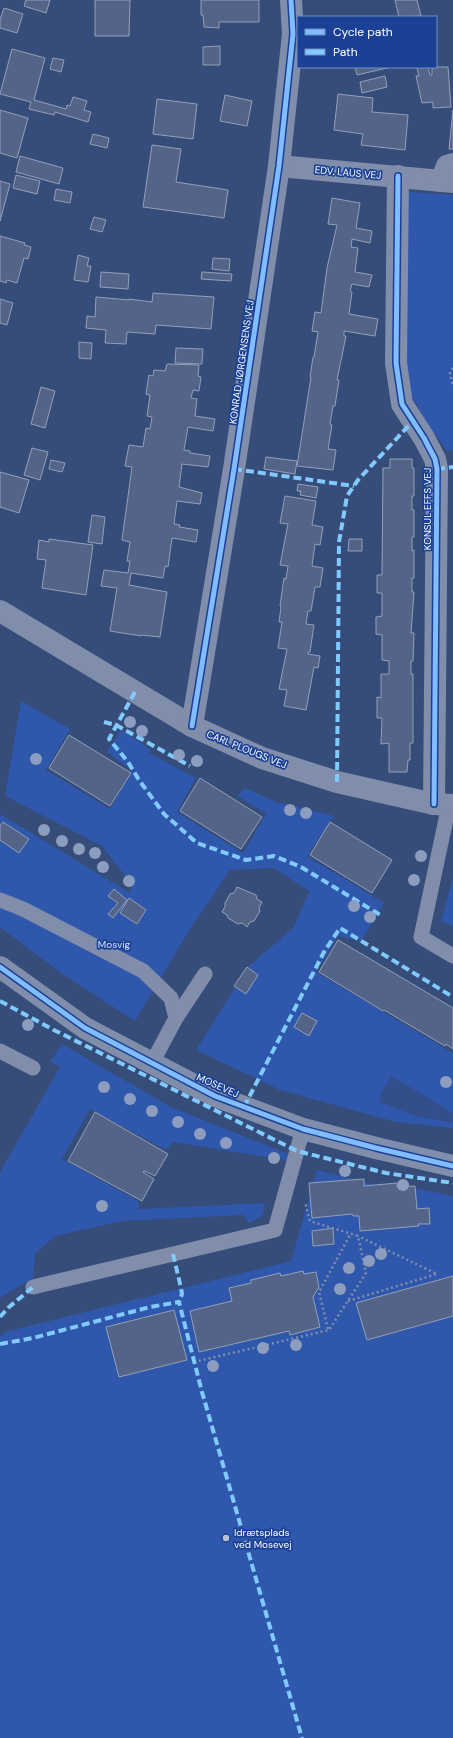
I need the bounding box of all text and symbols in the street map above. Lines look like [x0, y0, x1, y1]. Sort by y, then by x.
legend [297, 16, 437, 68]
text: Cycle path [333, 24, 393, 40]
text: Path [333, 44, 358, 60]
street label: EDV. LAUS VEJ [314, 163, 382, 182]
street label: KONRAD JØRGENSENS VEJ [226, 299, 257, 425]
street label: KONSUL EFFS VEJ [421, 468, 434, 550]
street label: CARL PLOUGS VEJ [205, 727, 289, 772]
park label: Mosvig [98, 938, 131, 951]
street label: MOSEVEJ [195, 1070, 241, 1101]
place label: Idrætsplads ved Mosevej [234, 1526, 292, 1551]
marker: Idrætsplads ved Mosevej [221, 1533, 231, 1543]

